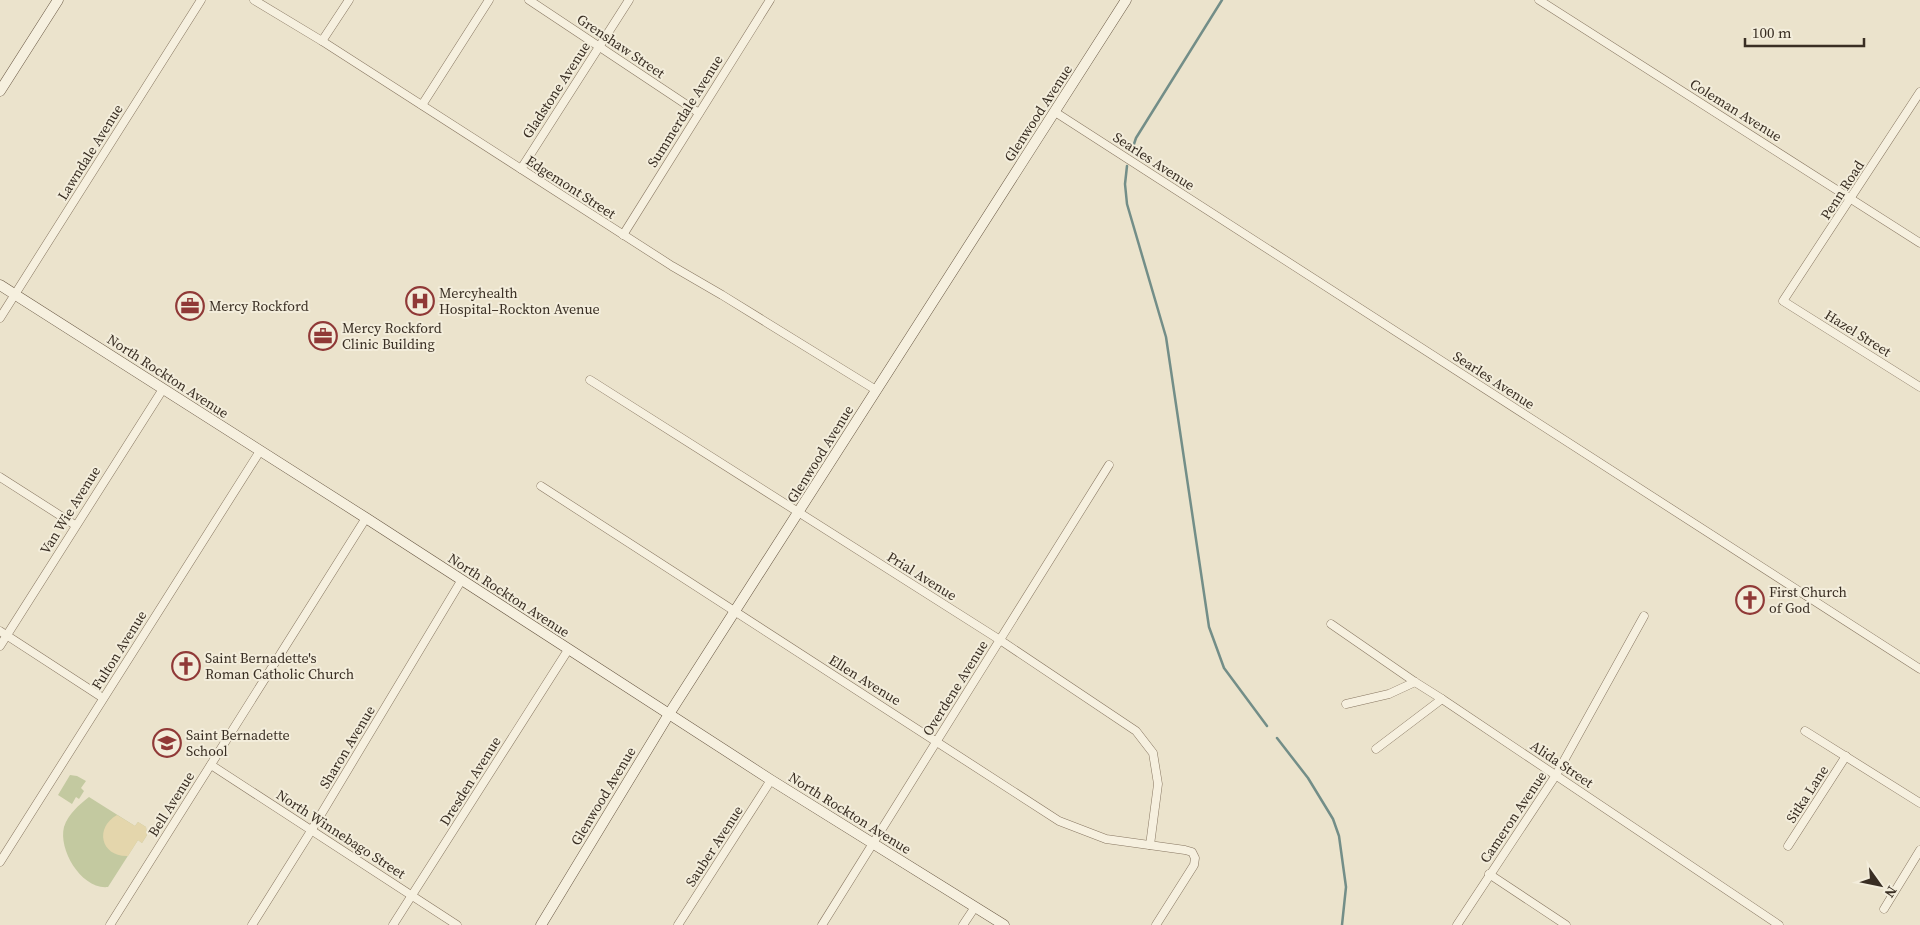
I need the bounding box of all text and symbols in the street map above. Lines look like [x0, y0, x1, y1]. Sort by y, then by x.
street label: Grenshaw Street [573, 9, 669, 83]
scale bar [1745, 15, 1864, 47]
text: 100 m [1752, 22, 1792, 43]
street label: Gladstone Avenue [517, 38, 595, 142]
street label: Summerdale Avenue [642, 51, 728, 171]
street label: Glenwood Avenue [999, 61, 1077, 165]
street label: Coleman Avenue [1686, 74, 1786, 146]
street label: Lawndale Avenue [52, 100, 128, 204]
street label: Searles Avenue [1109, 127, 1199, 195]
street label: Edgemont Street [522, 151, 620, 224]
street label: Penn Road [1815, 156, 1869, 224]
place label: Mercyhealth Hospital–Rockton Avenue [439, 283, 600, 319]
hospital icon: Mercyhealth Hospital–Rockton Avenue [405, 286, 435, 316]
office icon: Mercy Rockford [175, 291, 205, 321]
place label: Mercy Rockford [209, 296, 309, 316]
street label: Hazel Street [1821, 305, 1895, 362]
place label: Mercy Rockford Clinic Building [342, 318, 442, 354]
office icon: Mercy Rockford Clinic Building [308, 321, 338, 351]
street label: North Rockton Avenue [103, 329, 233, 423]
street label: Searles Avenue [1449, 346, 1539, 414]
street label: Glenwood Avenue [782, 401, 858, 507]
street label: Van Wie Avenue [35, 462, 105, 558]
street label: Prial Avenue [883, 547, 961, 605]
street label: North Rockton Avenue [444, 548, 574, 642]
place label: First Church of God [1769, 582, 1847, 618]
church icon: First Church of God [1735, 585, 1765, 615]
street label: Fulton Avenue [87, 606, 151, 694]
street label: Overdene Avenue [917, 636, 993, 740]
place label: Saint Bernadette's Roman Catholic Church [205, 648, 354, 684]
street label: Ellen Avenue [825, 650, 905, 710]
church icon: Saint Bernadette's Roman Catholic Church [171, 651, 201, 681]
street label: Sharon Avenue [314, 702, 380, 792]
place label: Saint Bernadette School [186, 725, 290, 761]
school or university icon: Saint Bernadette School [152, 728, 182, 758]
street label: Dresden Avenue [435, 733, 505, 829]
street label: Alida Street [1527, 736, 1598, 793]
street label: Glenwood Avenue [566, 743, 640, 849]
street label: Sitka Lane [1781, 761, 1833, 827]
street label: North Rockton Avenue [785, 767, 915, 859]
street label: Cameron Avenue [1475, 767, 1551, 867]
street label: Bell Avenue [143, 768, 199, 840]
street label: North Winnebago Street [272, 785, 410, 884]
street label: Sauber Avenue [680, 802, 748, 890]
north arrow [1855, 860, 1905, 910]
text: N [1880, 882, 1902, 902]

